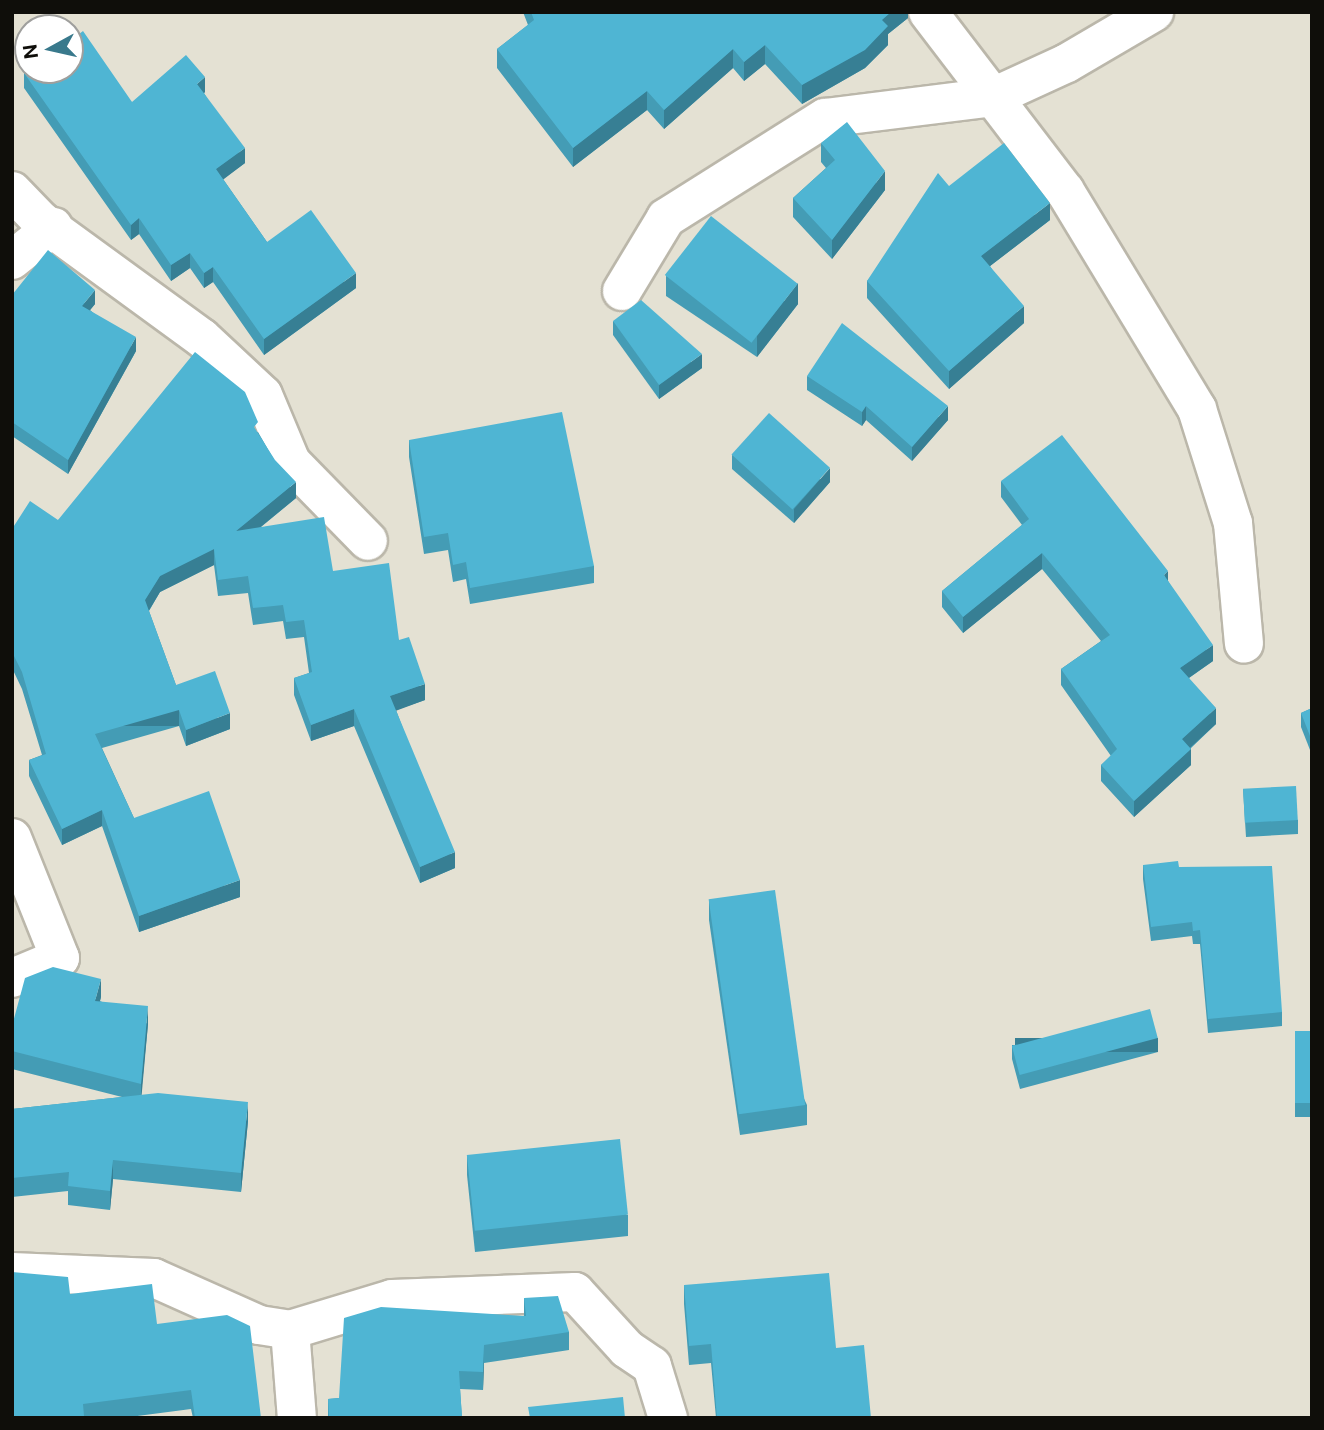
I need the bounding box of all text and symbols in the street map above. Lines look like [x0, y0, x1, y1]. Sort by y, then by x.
north arrow [14, 14, 84, 84]
text: N [18, 43, 42, 61]

